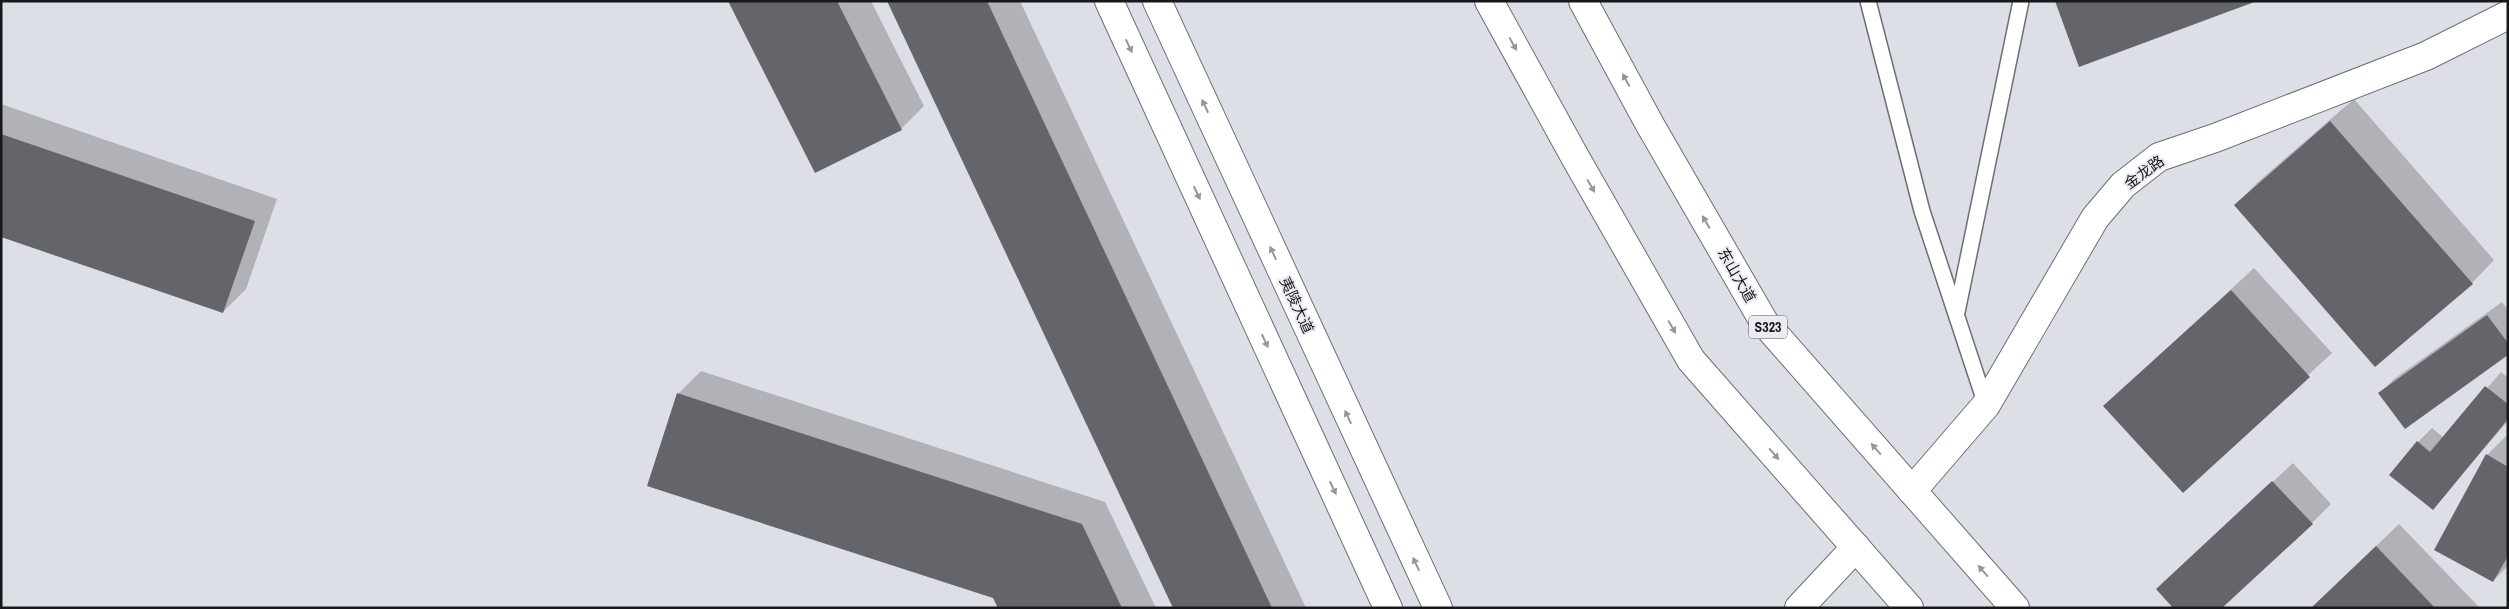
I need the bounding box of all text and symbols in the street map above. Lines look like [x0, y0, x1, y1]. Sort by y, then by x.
one-way arrow [1508, 37, 1517, 51]
one-way arrow [1125, 38, 1133, 53]
one-way arrow [1622, 73, 1630, 88]
one-way arrow [1200, 99, 1208, 113]
street label: 金龙路 [2120, 150, 2168, 194]
one-way arrow [1587, 180, 1596, 193]
one-way arrow [1193, 186, 1201, 200]
one-way arrow [1702, 214, 1710, 229]
street label: 东山大道 [1713, 244, 1761, 306]
one-way arrow [1268, 246, 1276, 260]
street label: 夷陵大道 [1275, 273, 1319, 337]
road number: S323 [1749, 316, 1787, 338]
one-way arrow [1668, 321, 1677, 334]
one-way arrow [1261, 334, 1269, 348]
one-way arrow [1344, 410, 1352, 424]
one-way arrow [1870, 443, 1881, 456]
one-way arrow [1768, 447, 1779, 460]
one-way arrow [1329, 481, 1337, 495]
one-way arrow [1412, 557, 1420, 571]
one-way arrow [1977, 566, 1989, 578]

